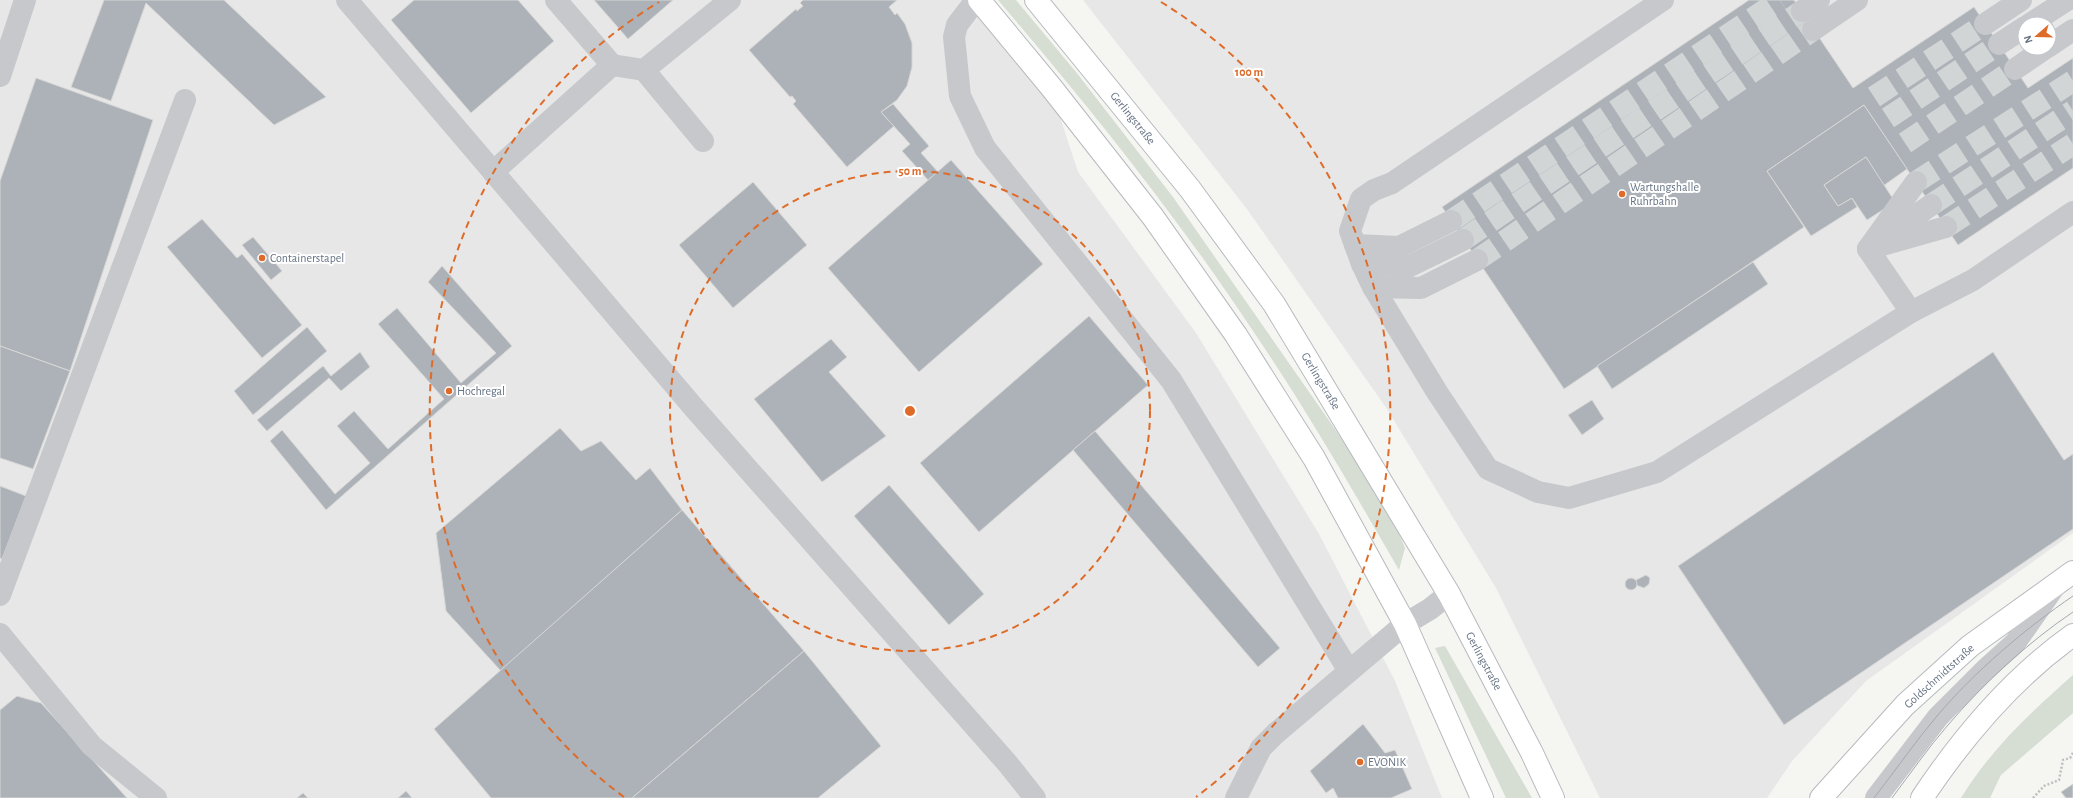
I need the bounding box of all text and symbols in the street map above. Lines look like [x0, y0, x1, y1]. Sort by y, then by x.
north arrow [2017, 16, 2057, 56]
text: N [2022, 34, 2035, 45]
text: 100 m [1235, 66, 1263, 78]
street label: Gerlingstraße [1108, 89, 1158, 147]
text: 50 m [899, 165, 922, 177]
place label: Wartungshalle Ruhrbahn [1630, 181, 1699, 207]
marker: Wartungshalle Ruhrbahn [1617, 189, 1627, 199]
place label: Containerstapel [270, 252, 344, 264]
marker: Containerstapel [257, 253, 267, 263]
street label: Gerlingstraße [1299, 350, 1343, 412]
place label: Hochregal [457, 385, 505, 397]
marker: Hochregal [444, 386, 454, 396]
centre of rings [903, 404, 917, 418]
street label: Gerlingstraße [1464, 630, 1504, 692]
street label: Goldschmidtstraße [1902, 642, 1976, 710]
place label: EVONIK [1368, 756, 1406, 768]
marker: EVONIK [1355, 757, 1365, 767]

